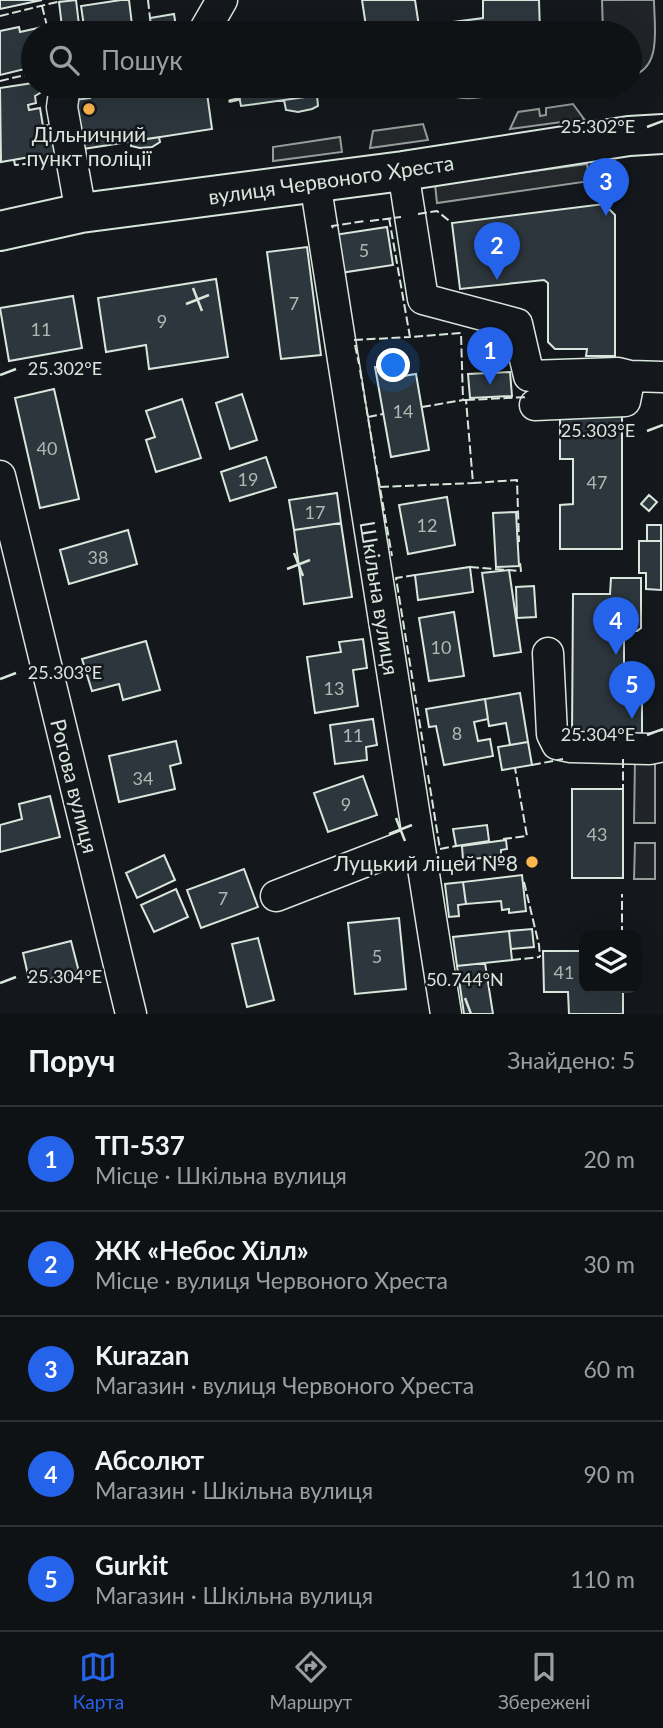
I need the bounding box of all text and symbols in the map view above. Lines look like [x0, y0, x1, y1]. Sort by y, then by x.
search box [21, 21, 642, 98]
icon: search [45, 41, 83, 79]
text: Пошук [101, 44, 183, 76]
marker: Дільничний пункт поліції [81, 101, 97, 117]
text: 25.302°E [561, 115, 635, 137]
place label: Дільничний пункт поліції [27, 121, 152, 170]
street label: вулиця Червоного Хреста [206, 149, 456, 209]
pin: 3 [583, 158, 629, 216]
pin: 2 [474, 222, 520, 280]
house number: 5 [359, 239, 369, 261]
house number: 7 [289, 292, 299, 314]
house number: 9 [157, 310, 167, 332]
house number: 11 [31, 318, 51, 340]
pin: 1 [467, 327, 513, 385]
your location [376, 348, 410, 382]
text: 25.302°E [28, 357, 102, 379]
house number: 14 [393, 400, 413, 422]
text: 25.303°E [561, 419, 635, 441]
house number: 40 [37, 437, 57, 459]
house number: 19 [238, 468, 258, 490]
house number: 47 [587, 471, 607, 493]
house number: 17 [305, 501, 325, 523]
house number: 12 [417, 514, 437, 536]
street label: Шкільна вулиця [355, 519, 405, 677]
house number: 38 [88, 546, 108, 568]
pin: 4 [593, 597, 639, 655]
house number: 10 [431, 636, 451, 658]
text: 25.303°E [28, 661, 102, 683]
pin: 5 [609, 661, 655, 719]
house number: 13 [324, 677, 344, 699]
street label: Рогова вулиця [46, 716, 104, 856]
house number: 8 [452, 722, 462, 744]
text: 25.304°E [561, 723, 635, 745]
house number: 11 [343, 724, 363, 746]
house number: 34 [133, 767, 153, 789]
house number: 9 [341, 793, 351, 815]
house number: 43 [587, 823, 607, 845]
place label: Луцький ліцей №8 [333, 850, 518, 875]
marker: Луцький ліцей №8 [524, 854, 540, 870]
house number: 7 [218, 887, 228, 909]
map controls [579, 930, 642, 993]
button: layers [579, 930, 642, 993]
house number: 5 [372, 945, 382, 967]
house number: 41 [554, 961, 574, 983]
text: 25.304°E [28, 965, 102, 987]
text: 50.744°N [426, 968, 504, 990]
text: Поруч [28, 1042, 115, 1078]
text: Знайдено: 5 [507, 1046, 635, 1074]
text: ТП-537 [95, 1129, 185, 1161]
text: 1 [44, 1145, 58, 1173]
text: 20 m [584, 1145, 635, 1173]
text: Місце · Шкільна вулиця [95, 1161, 347, 1189]
text: ЖК «Небос Хілл» [95, 1234, 309, 1266]
text: 2 [44, 1250, 58, 1278]
text: 30 m [584, 1250, 635, 1278]
text: Місце · вулиця Червоного Хреста [95, 1266, 448, 1294]
text: Kurazan [95, 1339, 189, 1371]
text: 3 [44, 1355, 58, 1383]
text: 60 m [584, 1355, 635, 1383]
text: Магазин · вулиця Червоного Хреста [95, 1371, 474, 1399]
text: Абсолют [95, 1444, 204, 1476]
text: 4 [44, 1460, 58, 1488]
text: 90 m [584, 1460, 635, 1488]
text: Магазин · Шкільна вулиця [95, 1476, 373, 1504]
text: Gurkit [95, 1549, 168, 1581]
text: 5 [44, 1565, 58, 1593]
text: 110 m [570, 1565, 635, 1593]
text: Магазин · Шкільна вулиця [95, 1581, 373, 1609]
tab: Карта [73, 1648, 124, 1713]
tab: Маршрут [270, 1648, 352, 1713]
tab: Збережені [498, 1648, 590, 1713]

